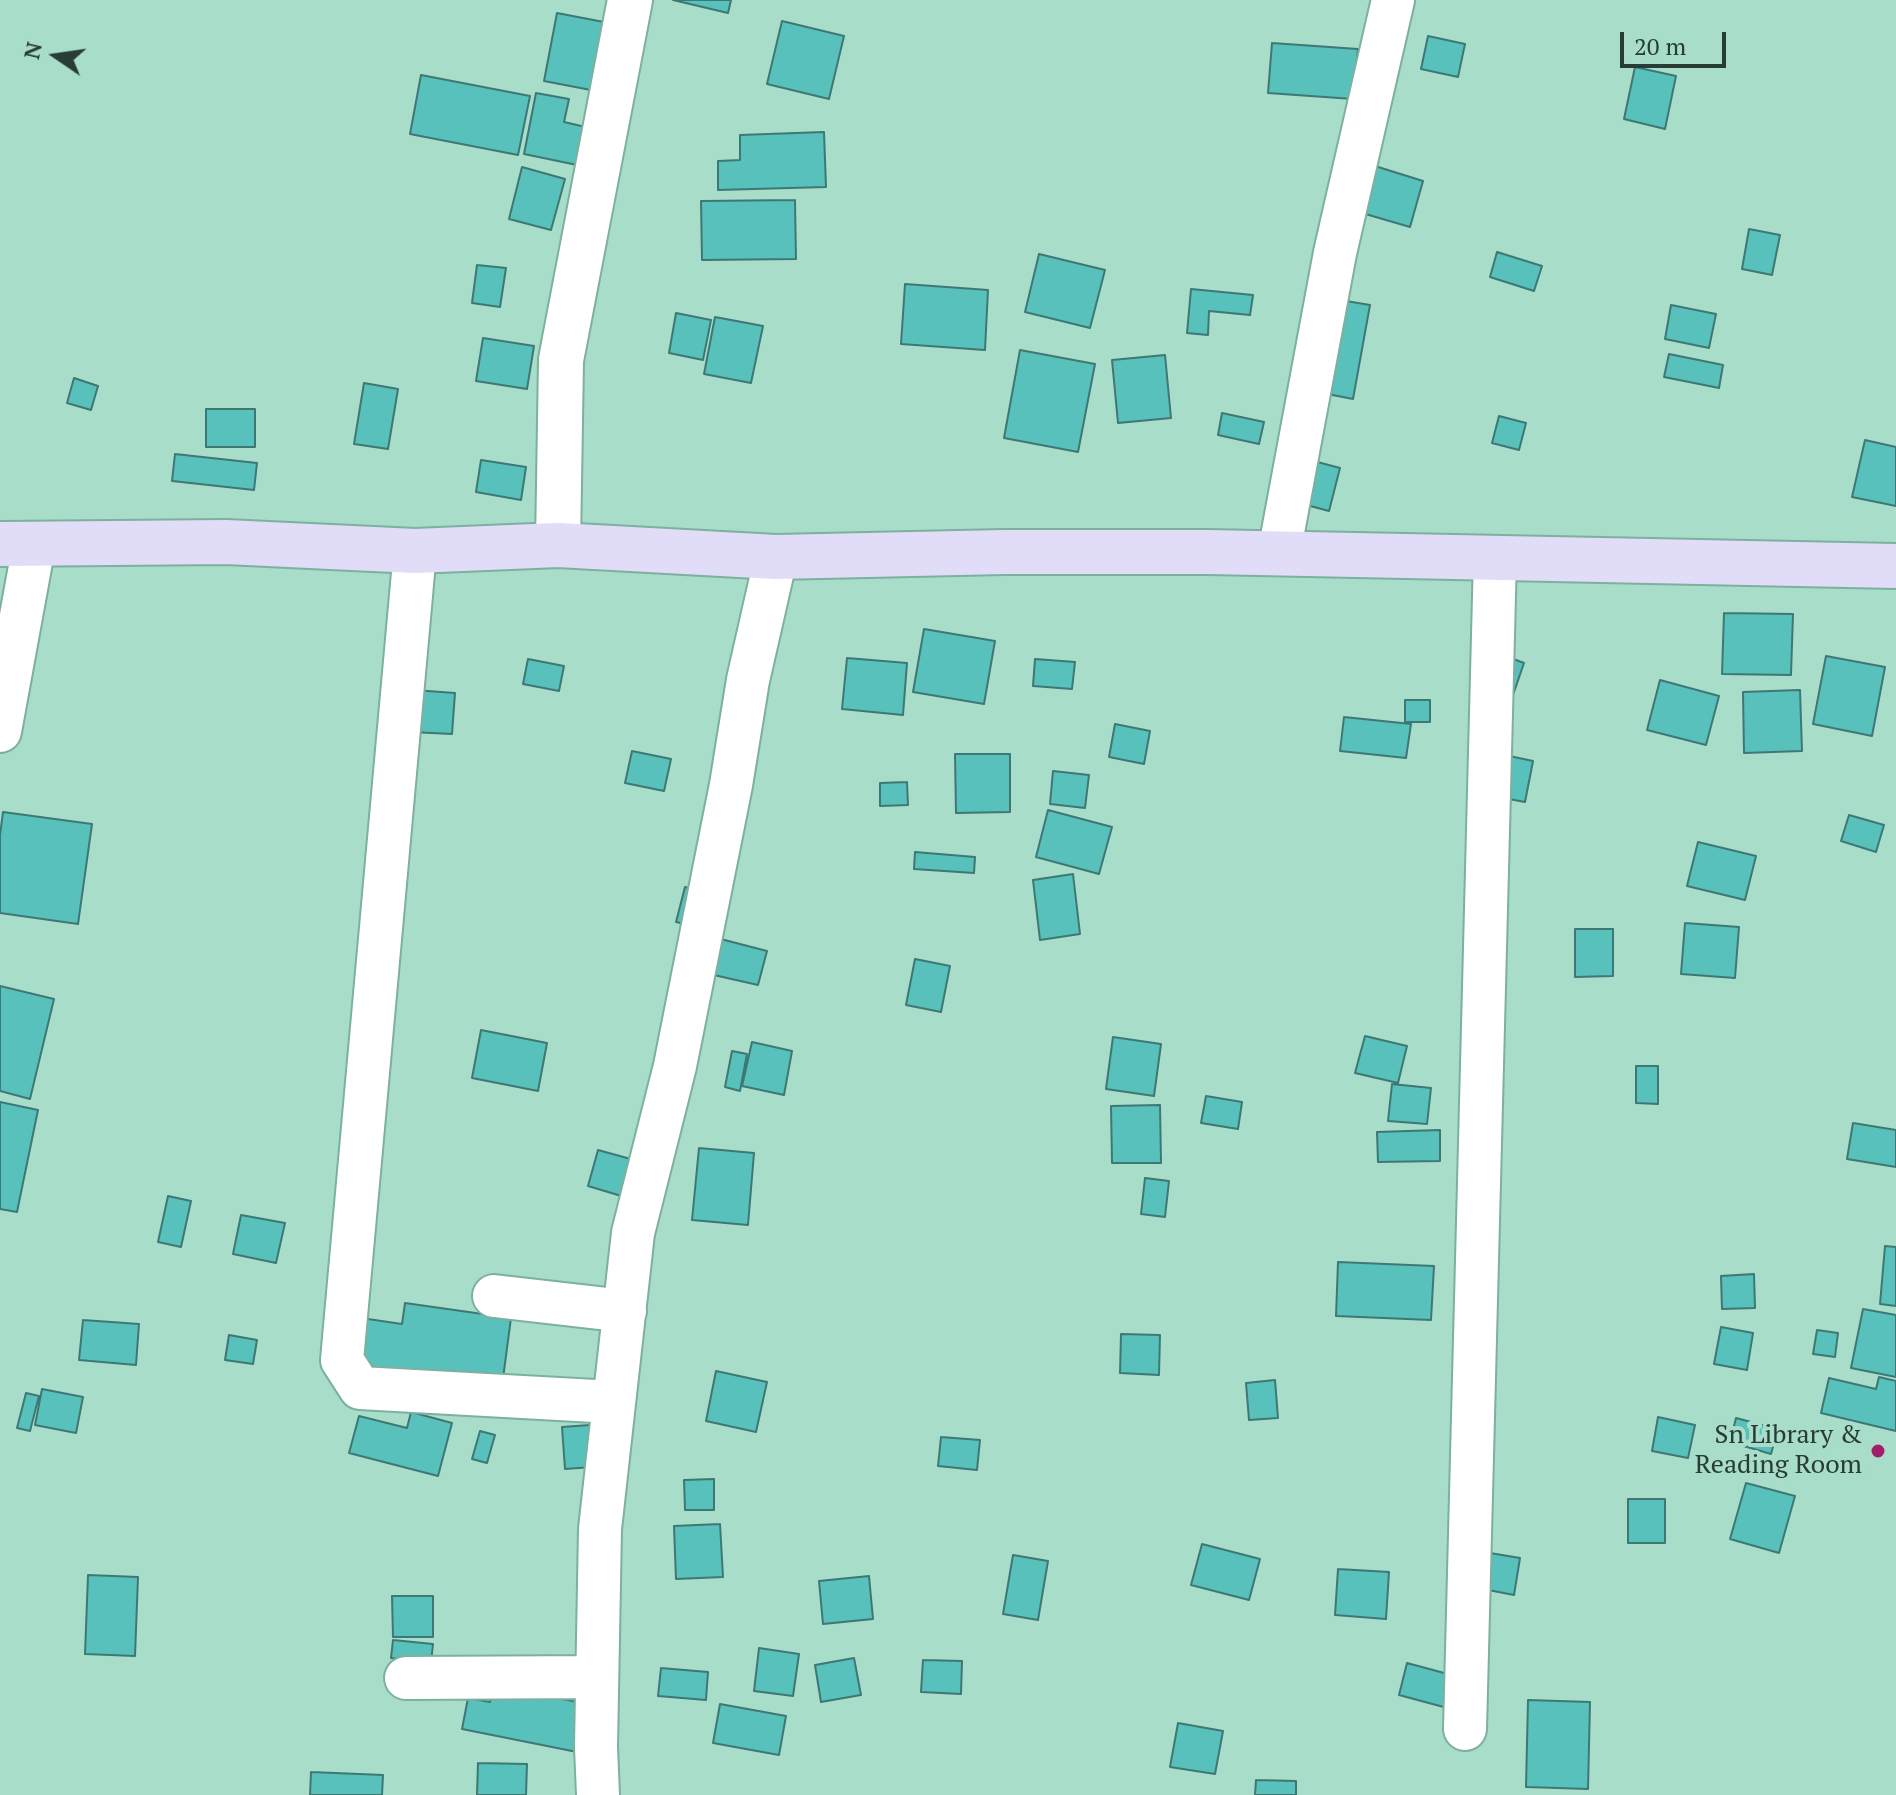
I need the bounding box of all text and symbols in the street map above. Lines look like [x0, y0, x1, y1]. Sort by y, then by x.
north arrow [16, 16, 96, 96]
scale bar [1624, 16, 1730, 66]
text: 20 m [1634, 30, 1686, 62]
text: N [16, 39, 48, 62]
place label: Sn Library & Reading Room [1695, 1420, 1862, 1482]
marker: Sn Library & Reading Room [1869, 1442, 1887, 1460]

